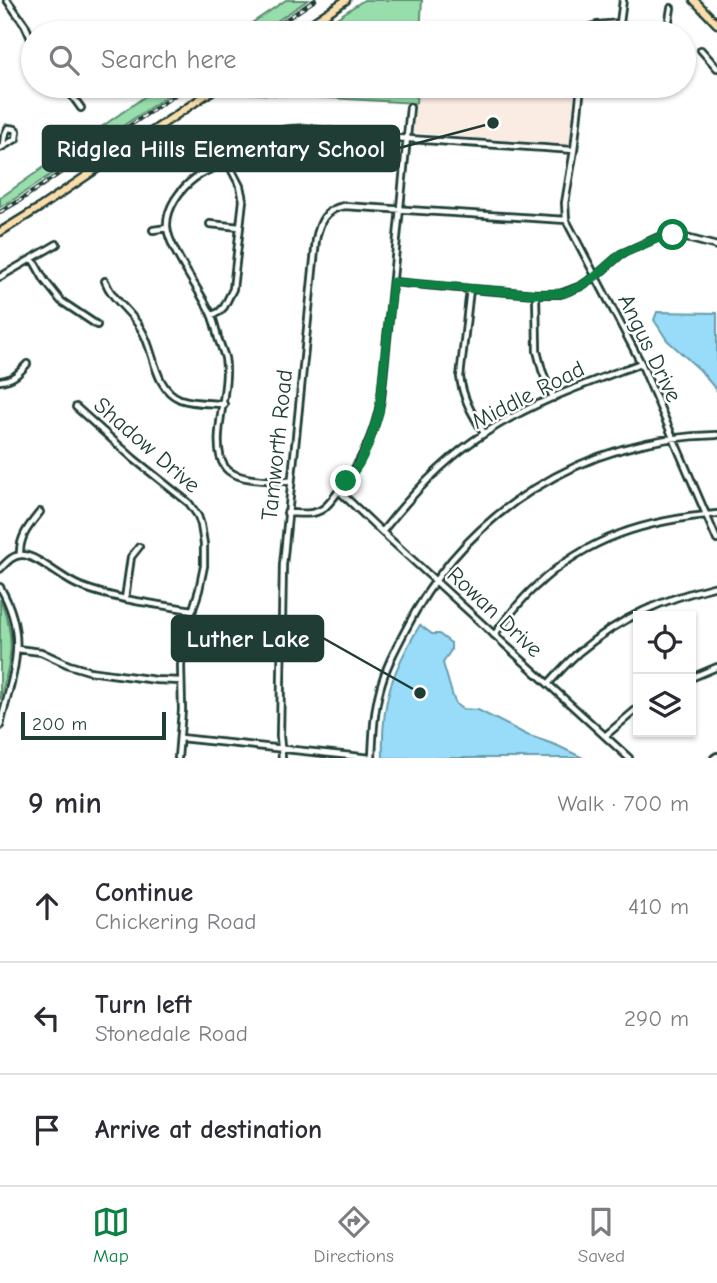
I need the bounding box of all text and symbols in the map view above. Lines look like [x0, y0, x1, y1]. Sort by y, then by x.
search box [21, 21, 696, 98]
icon: search [45, 41, 83, 79]
text: Search here [101, 45, 236, 75]
callout: Ridglea Hills Elementary School [43, 126, 399, 171]
text: Ridglea Hills Elementary School [57, 135, 385, 163]
route start [657, 219, 688, 250]
street label: Angus Drive [612, 290, 688, 406]
street label: Middle Road [467, 355, 589, 435]
street label: Tamworth Road [256, 368, 298, 522]
street label: Shadow Drive [88, 392, 206, 498]
route end [330, 465, 361, 496]
street label: Rowan Drive [442, 561, 548, 663]
map controls [633, 611, 696, 737]
button: locate [633, 611, 696, 674]
callout: Luther Lake [172, 616, 323, 661]
text: Luther Lake [187, 625, 310, 653]
button: layers [633, 674, 696, 737]
scale bar [21, 709, 166, 741]
text: 200 m [32, 713, 87, 735]
text: 9 min [28, 786, 102, 821]
text: Walk · 700 m [558, 790, 689, 817]
text: Continue [95, 878, 193, 908]
icon: ahead [28, 887, 66, 925]
text: 410 m [628, 893, 689, 920]
text: Chickering Road [95, 908, 257, 935]
text: Turn left [95, 990, 192, 1020]
icon: left [28, 999, 66, 1037]
text: 290 m [624, 1005, 689, 1032]
text: Stonedale Road [95, 1020, 248, 1047]
icon: arrive [28, 1111, 66, 1149]
text: Arrive at destination [95, 1115, 322, 1145]
tab: Map [92, 1203, 130, 1267]
tab: Directions [314, 1203, 394, 1267]
tab: Saved [578, 1203, 625, 1267]

